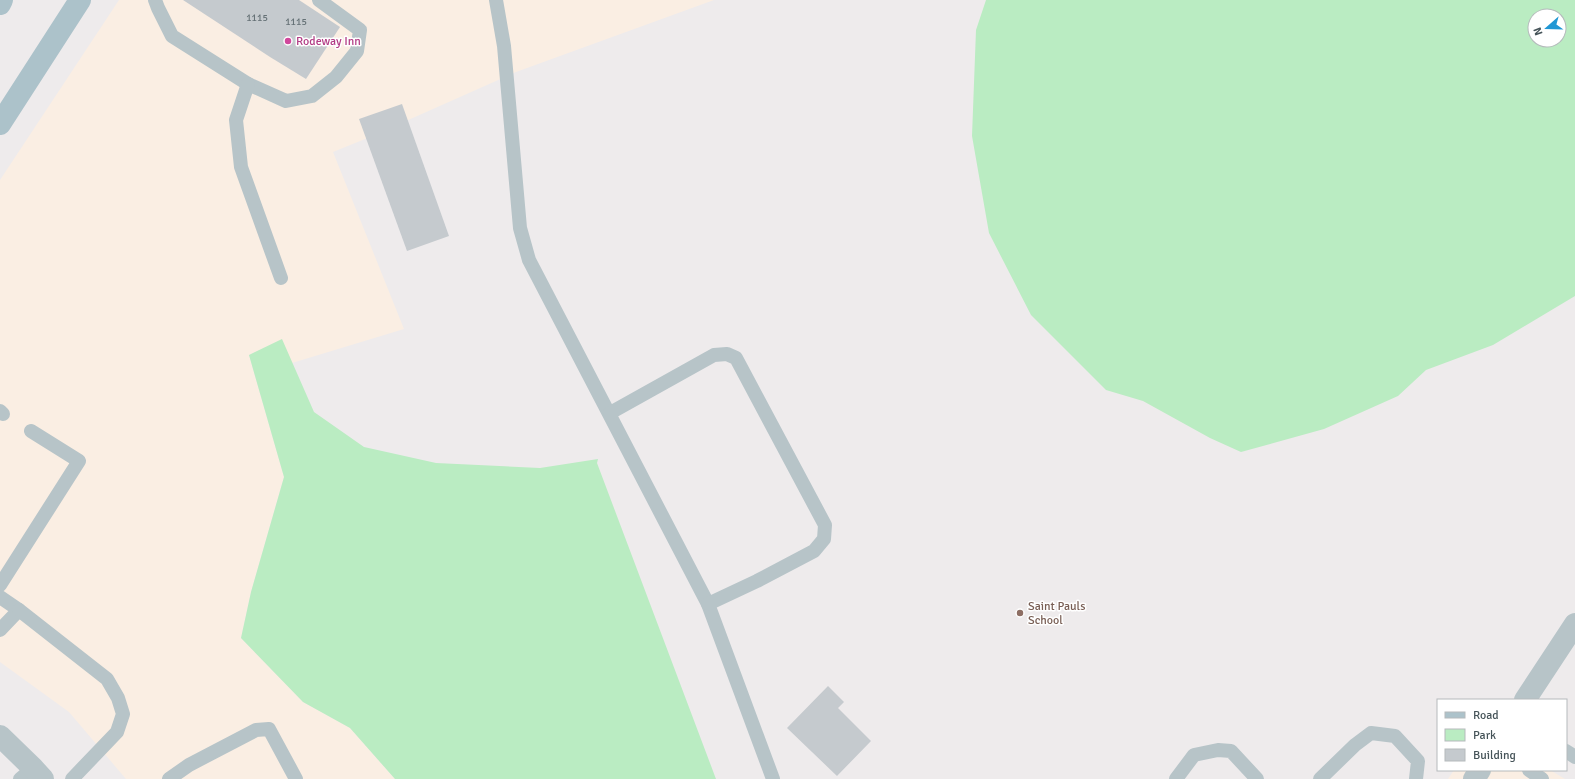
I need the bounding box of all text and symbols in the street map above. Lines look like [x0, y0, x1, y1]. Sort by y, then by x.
north arrow [1527, 8, 1567, 48]
house number: 1115 [246, 12, 268, 24]
house number: 1115 [285, 16, 307, 28]
text: N [1531, 25, 1545, 37]
place label: Rodeway Inn [296, 34, 361, 49]
marker: Rodeway Inn [283, 36, 293, 46]
place label: Saint Pauls School [1028, 599, 1085, 628]
marker: Saint Pauls School [1015, 608, 1025, 618]
legend [1437, 699, 1567, 771]
text: Road [1473, 708, 1499, 723]
text: Park [1473, 728, 1496, 743]
text: Building [1473, 748, 1516, 763]

